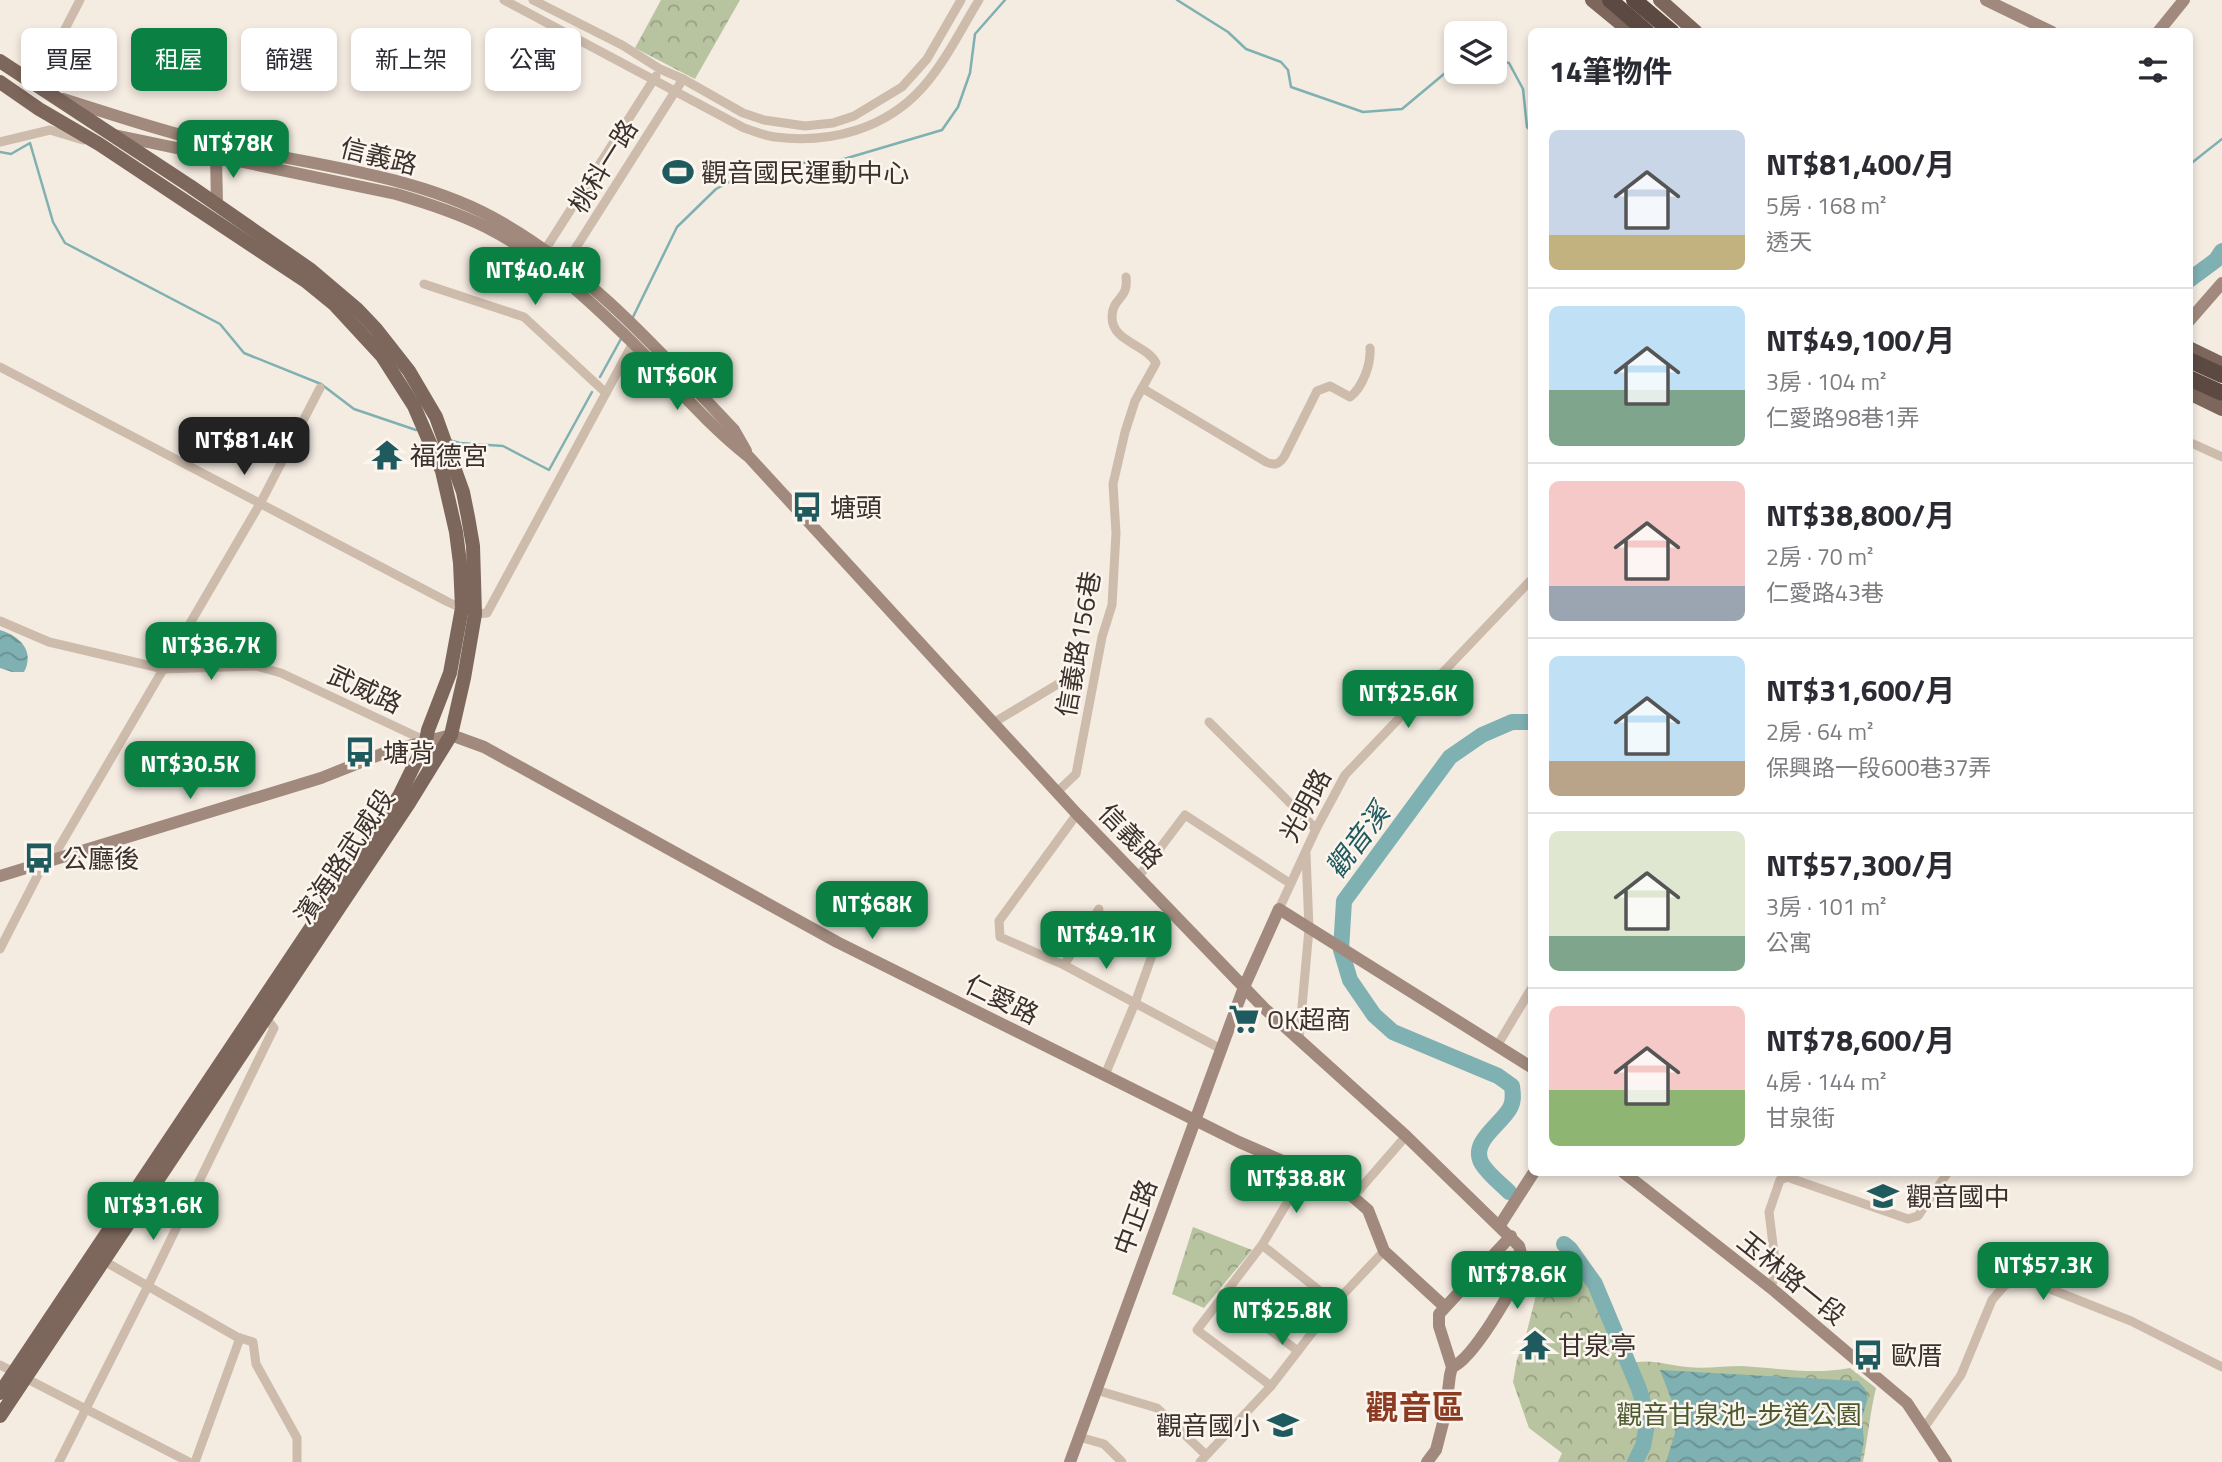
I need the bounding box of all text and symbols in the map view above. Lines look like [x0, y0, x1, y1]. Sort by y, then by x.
map controls [1444, 21, 1507, 84]
button: layers [1444, 21, 1507, 84]
chip: 買屋 [21, 28, 117, 91]
chip: 租屋 [131, 28, 227, 91]
chip: 篩選 [241, 28, 337, 91]
chip: 新上架 [351, 28, 471, 91]
chip: 公寓 [485, 28, 581, 91]
text: 14筆物件 [1549, 48, 1673, 94]
icon: filters [2134, 51, 2172, 89]
street label: 桃科一路 [559, 112, 647, 220]
pin: NT$78K [176, 120, 290, 180]
text: NT$78K [193, 125, 273, 160]
street label: 信義路 [336, 128, 422, 184]
text: NT$81,400/月 [1766, 141, 1955, 187]
place label: 觀音國民運動中心 [701, 153, 909, 192]
sports icon: 觀音國民運動中心 [661, 155, 695, 189]
icon: home [1605, 158, 1689, 242]
text: 5房 · 168 m² [1766, 188, 1886, 223]
text: 透天 [1766, 224, 1812, 259]
pin: NT$40.4K [463, 247, 607, 307]
text: NT$40.4K [485, 252, 585, 287]
text: NT$49,100/月 [1766, 317, 1955, 363]
icon: home [1605, 334, 1689, 418]
pin: NT$60K [620, 352, 734, 412]
text: NT$60K [637, 357, 717, 392]
text: 3房 · 104 m² [1766, 364, 1886, 399]
text: 仁愛路98巷1弄 [1766, 400, 1920, 435]
pin: NT$81.4K [172, 418, 316, 477]
text: NT$81.4K [194, 422, 294, 457]
place label: 福德宮 [410, 436, 488, 475]
temple icon: 福德宮 [370, 438, 404, 472]
place label: 塘頭 [830, 488, 882, 527]
bus stop icon: 塘頭 [790, 490, 824, 524]
text: NT$38,800/月 [1766, 492, 1955, 538]
icon: home [1605, 509, 1689, 593]
text: 2房 · 70 m² [1766, 539, 1873, 574]
street label: 信義路156巷 [1046, 568, 1110, 720]
text: 仁愛路43巷 [1766, 575, 1884, 610]
pin: NT$36.7K [139, 622, 283, 682]
text: NT$36.7K [161, 627, 261, 662]
street label: 武威路 [321, 655, 409, 723]
text: NT$31,600/月 [1766, 667, 1955, 713]
pin: NT$25.6K [1336, 670, 1480, 730]
text: NT$25.6K [1358, 675, 1458, 710]
icon: home [1605, 684, 1689, 768]
text: 2房 · 64 m² [1766, 714, 1873, 749]
place label: 塘背 [383, 733, 435, 772]
bus stop icon: 塘背 [343, 735, 377, 769]
pin: NT$30.5K [118, 742, 262, 801]
text: NT$30.5K [140, 746, 240, 781]
text: 保興路一段600巷37弄 [1766, 750, 1991, 785]
street label: 光明路 [1269, 761, 1341, 849]
street label: 濱海路武威段 [284, 780, 404, 932]
water label: 觀音溪 [1315, 790, 1402, 886]
street label: 信義路 [1090, 794, 1172, 878]
place label: 公廳後 [62, 839, 140, 878]
bus stop icon: 公廳後 [22, 841, 56, 875]
text: NT$57,300/月 [1766, 842, 1955, 888]
icon: home [1605, 859, 1689, 943]
pin: NT$68K [815, 881, 929, 941]
text: NT$68K [832, 886, 912, 921]
text: 3房 · 101 m² [1766, 889, 1886, 924]
pin: NT$49.1K [1034, 912, 1178, 971]
text: NT$49.1K [1056, 916, 1156, 951]
text: 公寓 [1766, 925, 1812, 960]
street label: 仁愛路 [958, 964, 1046, 1034]
place label: OK超商 [1267, 1000, 1351, 1039]
supermarket icon: OK超商 [1227, 1002, 1261, 1036]
text: NT$78,600/月 [1766, 1017, 1955, 1063]
icon: home [1605, 1034, 1689, 1118]
text: 4房 · 144 m² [1766, 1064, 1886, 1099]
text: 甘泉街 [1766, 1100, 1835, 1135]
pin: NT$38.8K [1224, 1156, 1368, 1215]
text: NT$38.8K [1246, 1160, 1346, 1195]
street label: 中正路 [1103, 1174, 1167, 1260]
place label: 觀音國中 [1906, 1177, 2010, 1216]
school or university icon: 觀音國中 [1866, 1179, 1900, 1213]
pin: NT$31.6K [81, 1182, 225, 1242]
text: NT$31.6K [103, 1187, 203, 1222]
street label: 玉林路一段 [1729, 1222, 1855, 1334]
pin: NT$57.3K [1971, 1242, 2115, 1302]
text: NT$57.3K [1993, 1247, 2093, 1282]
pin: NT$78.6K [1445, 1252, 1589, 1311]
text: NT$78.6K [1467, 1256, 1567, 1291]
pin: NT$25.8K [1210, 1288, 1354, 1347]
text: NT$25.8K [1232, 1292, 1332, 1327]
place label: 甘泉亭 [1558, 1326, 1636, 1365]
temple icon: 甘泉亭 [1518, 1328, 1552, 1362]
place label: 歐厝 [1891, 1336, 1943, 1375]
bus stop icon: 歐厝 [1851, 1338, 1885, 1372]
district label: 觀音區 [1366, 1382, 1465, 1432]
park label: 觀音甘泉池-步道公園 [1616, 1395, 1862, 1434]
place label: 觀音國小 [1156, 1406, 1260, 1445]
school or university icon: 觀音國小 [1266, 1408, 1300, 1442]

